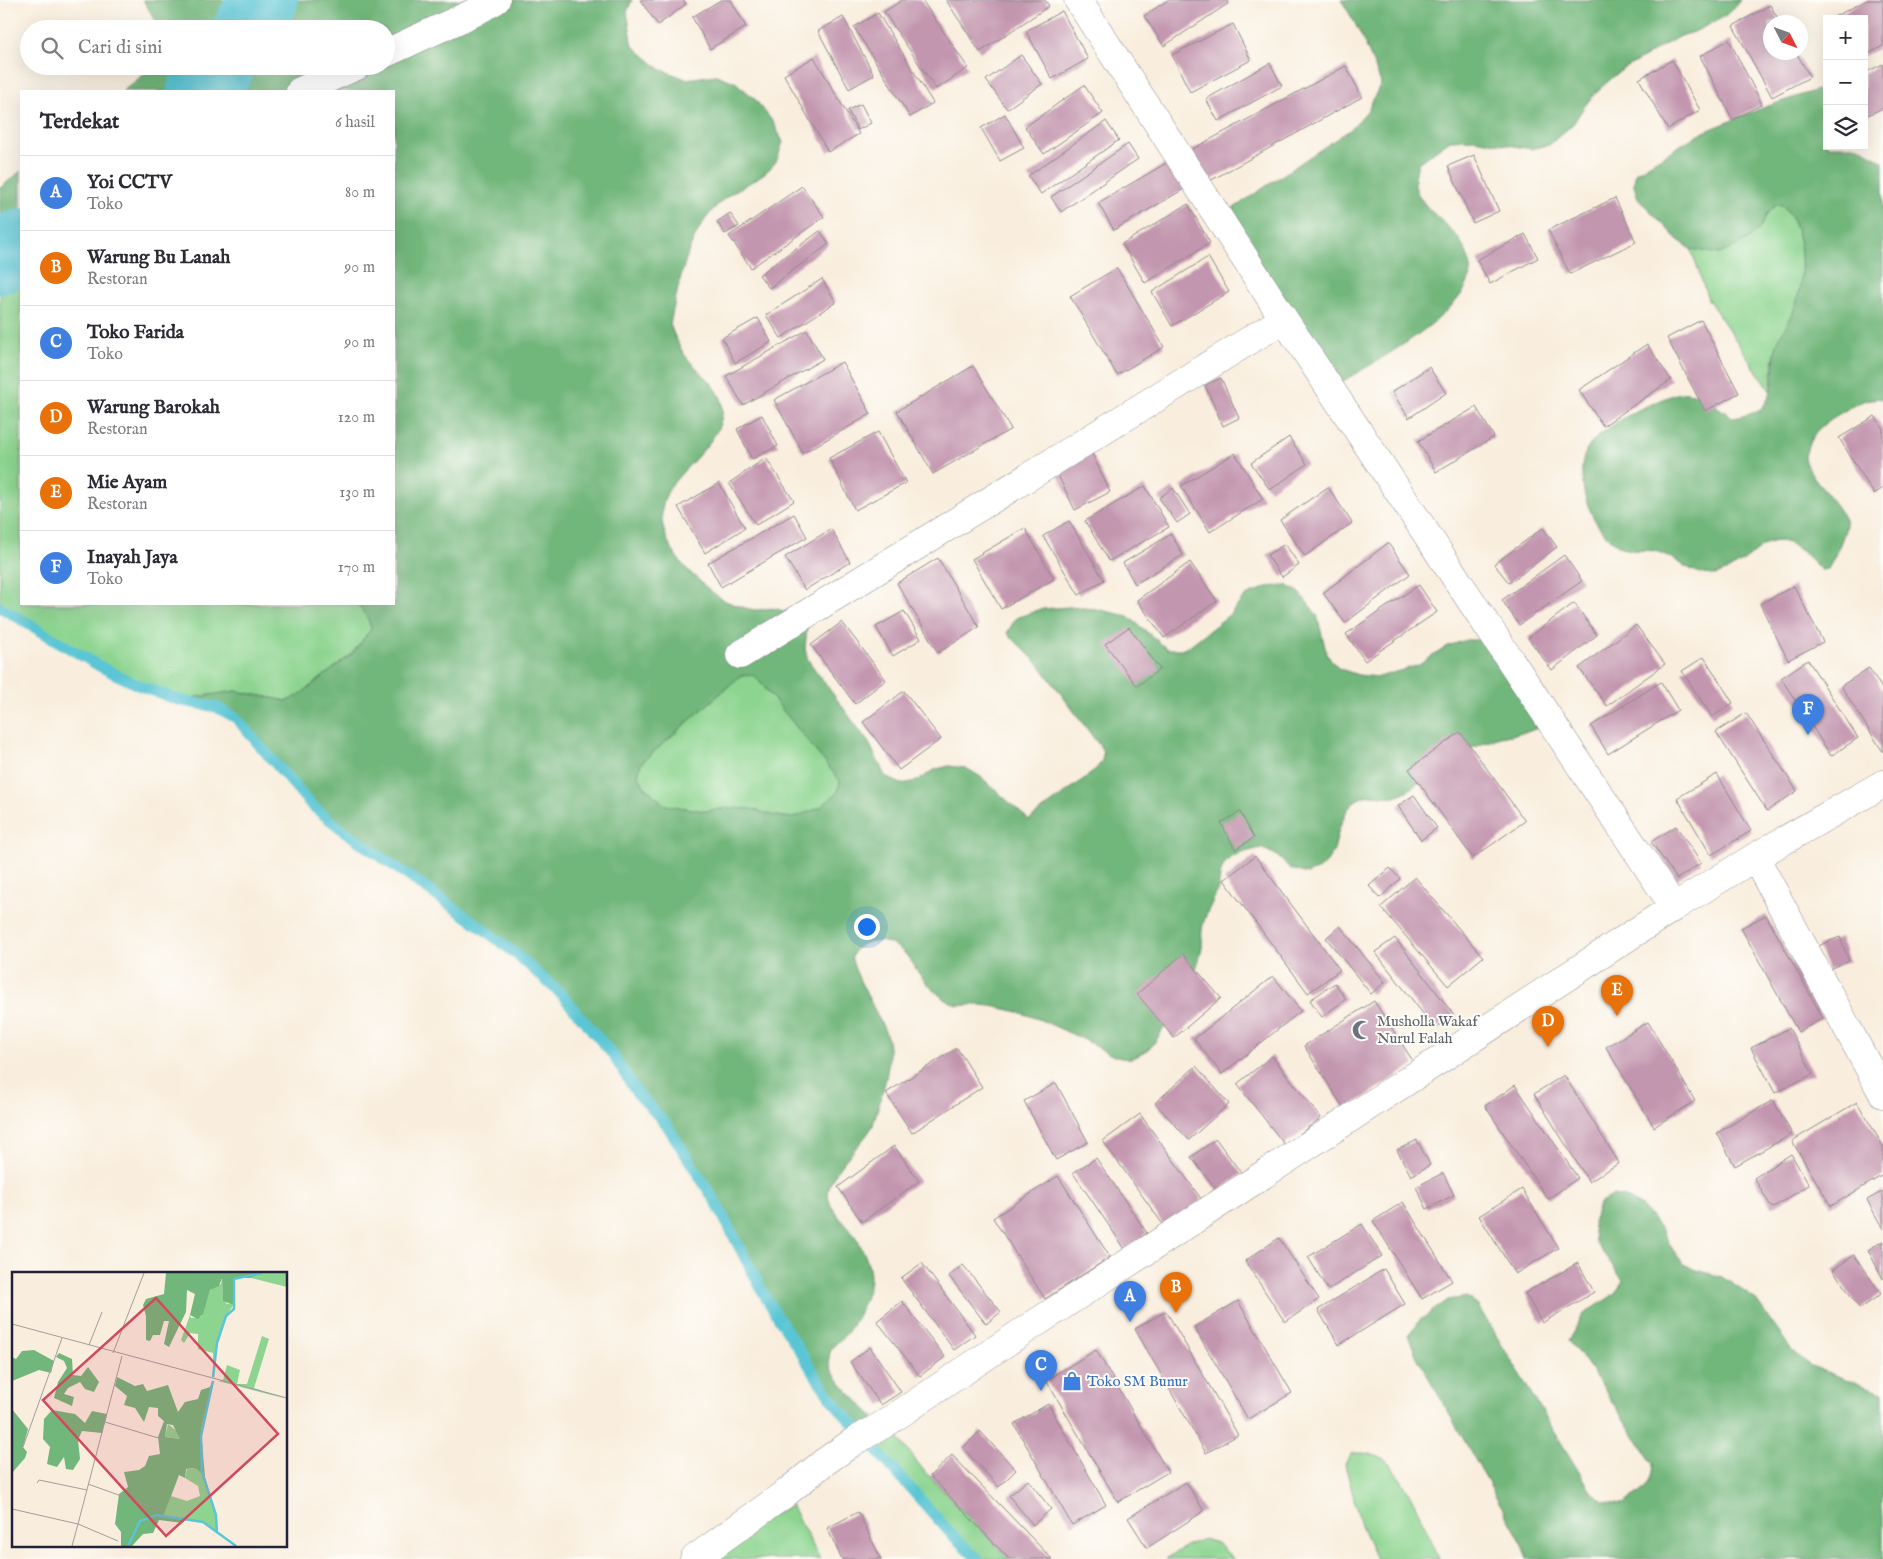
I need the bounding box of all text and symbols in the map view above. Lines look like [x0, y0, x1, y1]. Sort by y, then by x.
north arrow [1763, 15, 1808, 60]
map controls [1823, 15, 1868, 150]
button: + [1823, 15, 1868, 60]
search box [20, 20, 395, 75]
icon: search [38, 34, 66, 62]
text: Cari di sini [78, 36, 162, 60]
button: − [1823, 60, 1868, 105]
button: layers [1823, 105, 1868, 150]
text: Terdekat [40, 109, 119, 136]
text: 6 hasil [335, 113, 375, 133]
text: Yoi CCTV [87, 171, 172, 195]
text: A [51, 183, 61, 203]
text: 80 m [345, 183, 375, 203]
text: Toko [87, 195, 123, 215]
text: Warung Bu Lanah [87, 246, 230, 270]
text: B [51, 258, 61, 278]
text: 90 m [344, 258, 375, 278]
text: Restoran [87, 270, 147, 290]
text: Toko Farida [87, 321, 184, 345]
text: C [50, 333, 62, 353]
text: 90 m [344, 333, 375, 353]
text: Toko [87, 345, 123, 365]
text: Warung Barokah [87, 396, 220, 420]
text: D [50, 408, 62, 428]
text: 120 m [338, 408, 375, 428]
text: Restoran [87, 420, 147, 440]
text: Mie Ayam [87, 471, 167, 495]
text: E [50, 483, 62, 503]
text: 130 m [339, 483, 375, 503]
text: Restoran [87, 495, 147, 515]
text: Inayah Jaya [87, 546, 178, 570]
text: F [51, 558, 61, 578]
text: 170 m [338, 558, 375, 578]
text: Toko [87, 570, 123, 590]
pin: F [1792, 694, 1824, 735]
your location [854, 914, 880, 940]
pin: E [1601, 975, 1633, 1016]
pin: D [1532, 1006, 1564, 1047]
place label: Musholla Wakaf Nurul Falah [1377, 1012, 1480, 1048]
mosque icon: Musholla Wakaf Nurul Falah [1351, 1019, 1373, 1041]
inset map [12, 1272, 288, 1546]
pin: B [1160, 1272, 1192, 1313]
pin: A [1114, 1281, 1146, 1322]
pin: C [1025, 1350, 1057, 1391]
shop icon: Toko SM Bunur [1061, 1370, 1083, 1392]
place label: Toko SM Bunur [1087, 1372, 1188, 1391]

